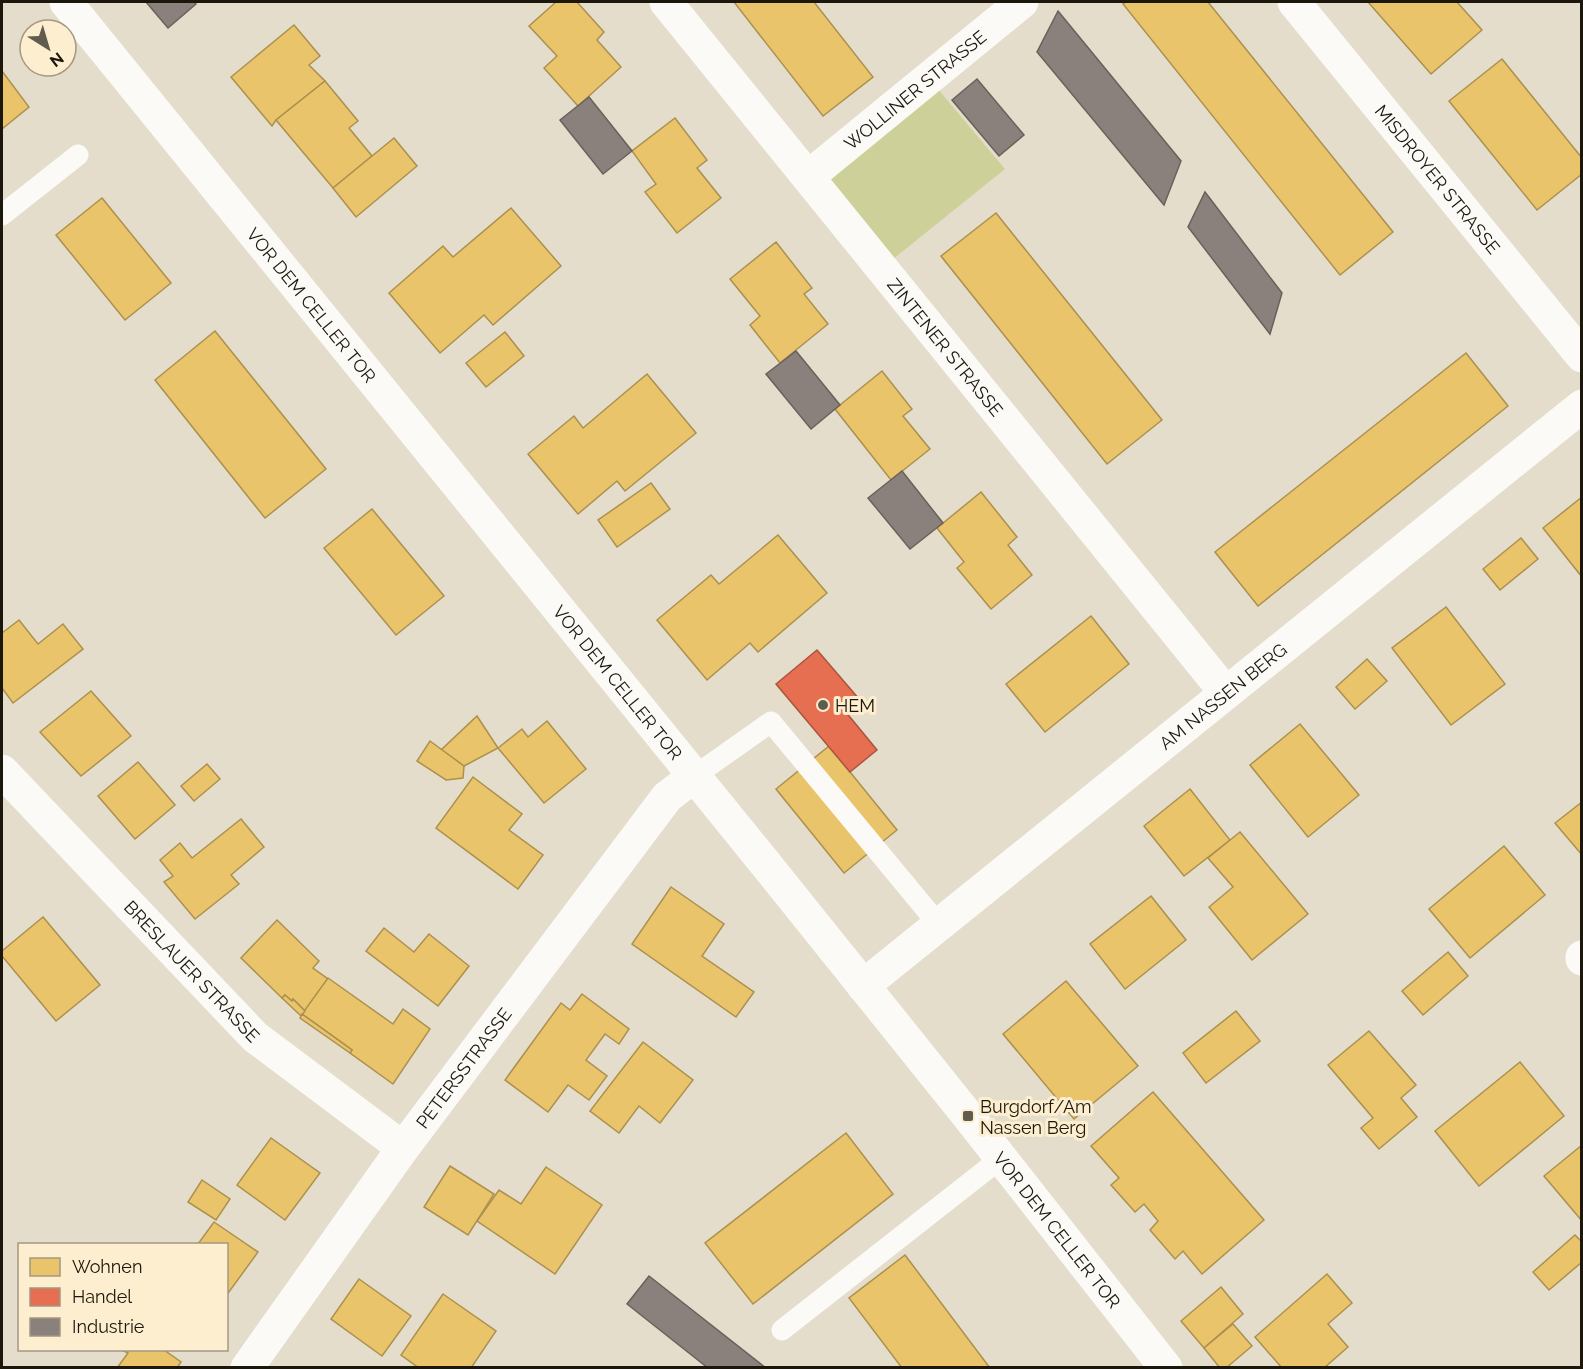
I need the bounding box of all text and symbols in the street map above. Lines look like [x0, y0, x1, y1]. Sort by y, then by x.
north arrow [18, 18, 78, 78]
street label: WOLLINER STRASSE [840, 25, 990, 154]
text: N [46, 48, 67, 71]
street label: MISDROYER STRASSE [1371, 100, 1505, 258]
street label: VOR DEM CELLER TOR [243, 223, 381, 386]
street label: ZINTENER STRASSE [883, 274, 1008, 420]
street label: VOR DEM CELLER TOR [549, 601, 687, 764]
street label: AM NASSEN BERG [1155, 638, 1290, 754]
place label: HEM [835, 695, 875, 716]
marker: HEM [816, 698, 830, 712]
street label: BRESLAUER STRASSE [120, 896, 264, 1046]
street label: PETERSSTRASSE [411, 1003, 515, 1132]
place label: Burgdorf/Am Nassen Berg [980, 1096, 1092, 1138]
marker: Burgdorf/Am Nassen Berg [961, 1109, 975, 1123]
street label: VOR DEM CELLER TOR [990, 1147, 1125, 1312]
legend [18, 1243, 228, 1351]
text: Wohnen [72, 1256, 142, 1277]
text: Handel [72, 1286, 132, 1307]
text: Industrie [72, 1316, 145, 1337]

